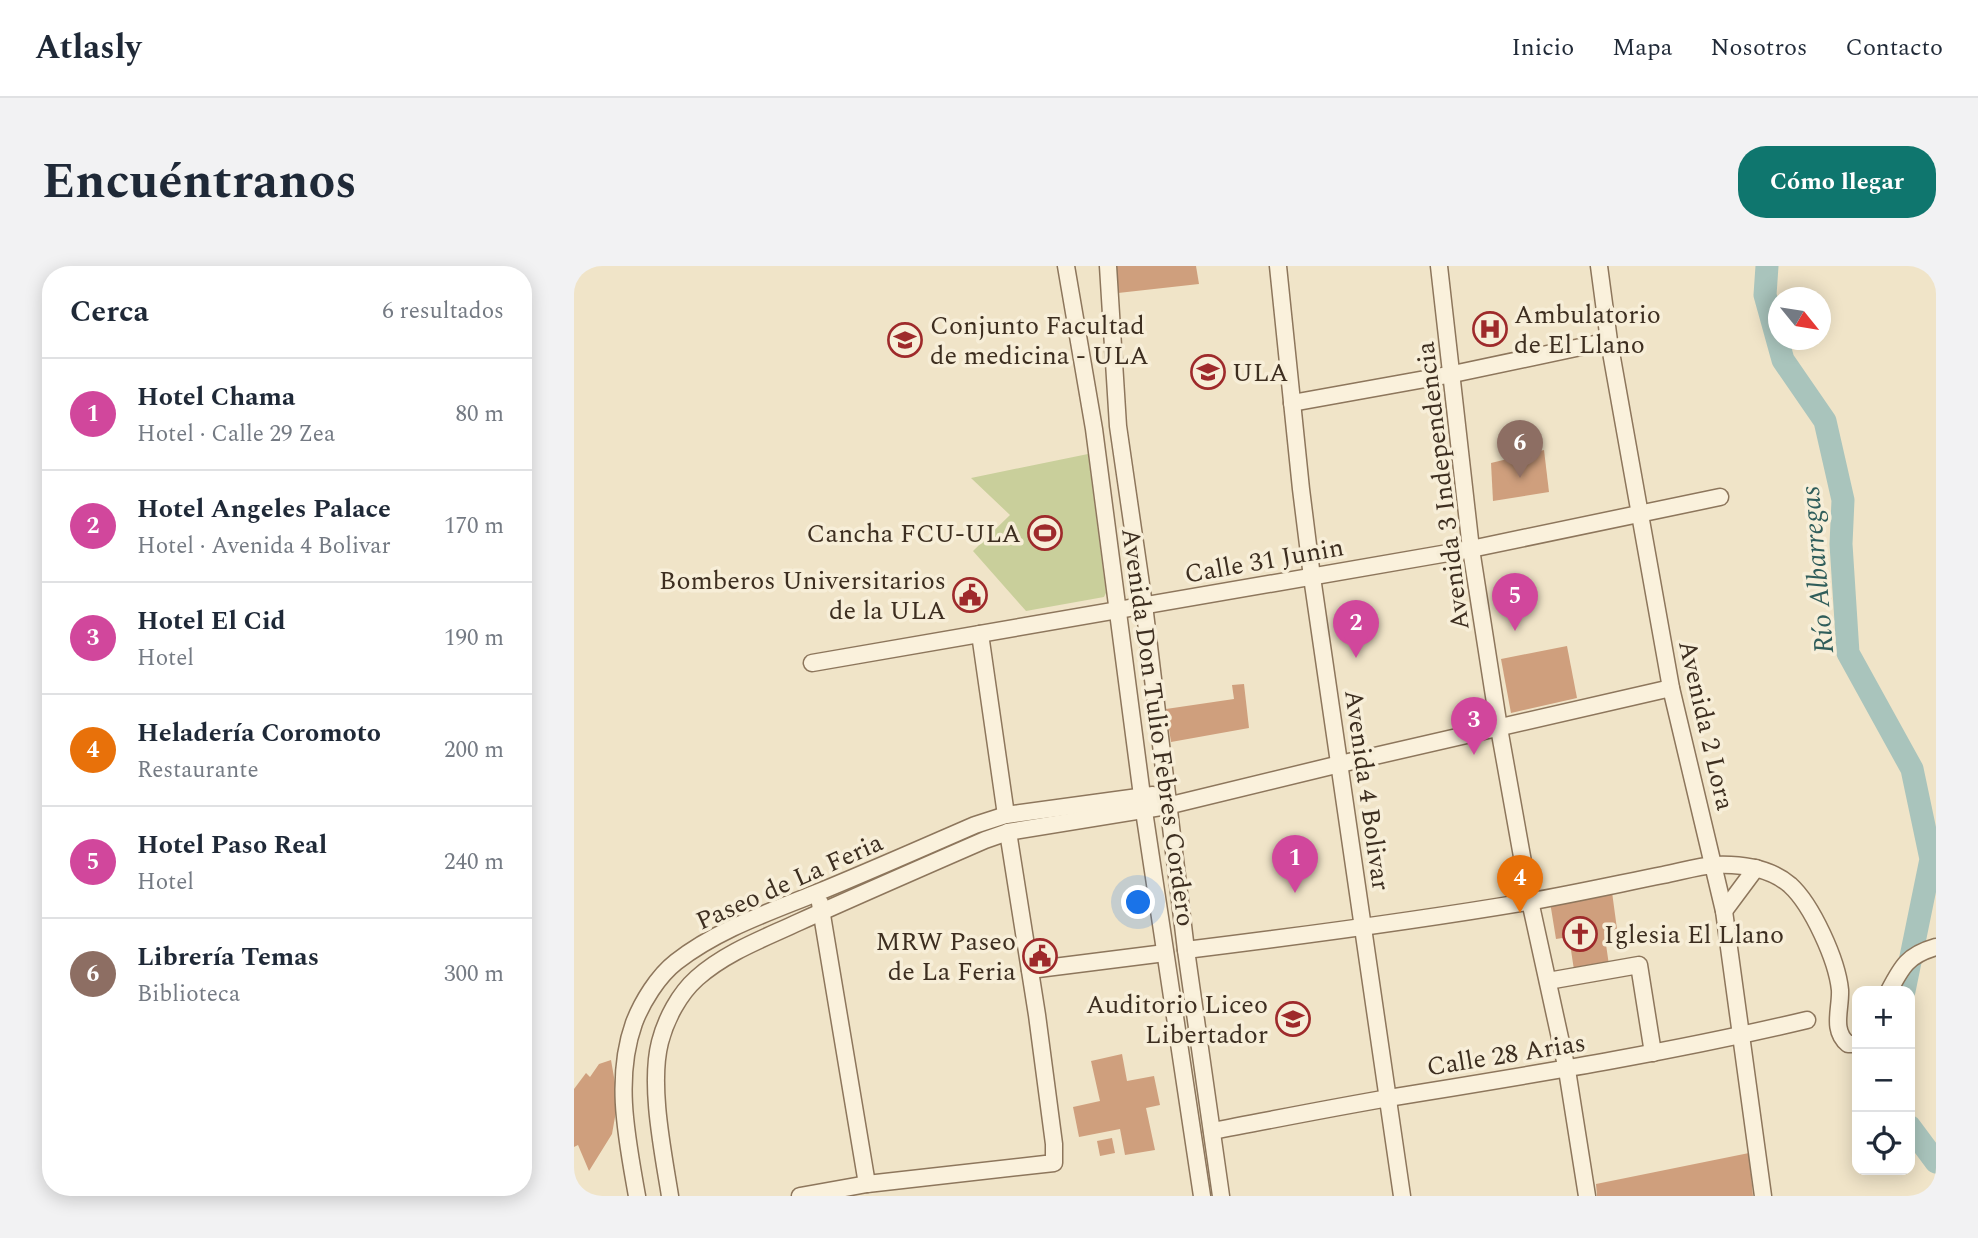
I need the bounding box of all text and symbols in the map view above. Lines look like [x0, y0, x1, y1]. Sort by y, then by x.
text: Atlasly [35, 23, 141, 73]
text: Inicio [1511, 30, 1574, 66]
text: Mapa [1612, 30, 1672, 66]
text: Nosotros [1710, 30, 1807, 66]
text: Contacto [1845, 30, 1943, 66]
text: Encuéntranos [42, 145, 357, 220]
button: Cómo llegar [1738, 146, 1936, 218]
north arrow [1768, 287, 1831, 350]
text: Cerca [70, 289, 149, 335]
text: 6 resultados [382, 294, 504, 329]
place label: Ambulatorio de El Llano [1514, 295, 1661, 365]
place label: Conjunto Facultad de medicina - ULA [930, 306, 1149, 376]
hospital icon: Ambulatorio de El Llano [1471, 310, 1509, 348]
school or university icon: Conjunto Facultad de medicina - ULA [886, 321, 924, 359]
street label: Avenida 3 Independencia [1405, 339, 1481, 632]
school or university icon: ULA [1189, 353, 1227, 391]
place label: ULA [1232, 353, 1288, 393]
text: Hotel Chama [137, 377, 295, 417]
text: 1 [87, 397, 99, 432]
text: 80 m [455, 397, 504, 432]
text: Hotel · Calle 29 Zea [137, 417, 335, 452]
pin: 6 [1497, 420, 1543, 478]
water label: Río Albarregas [1789, 484, 1846, 655]
text: Hotel Angeles Palace [137, 489, 391, 529]
text: 2 [87, 509, 99, 544]
text: 170 m [444, 509, 504, 544]
place label: Cancha FCU-ULA [807, 514, 1021, 554]
sports icon: Cancha FCU-ULA [1026, 514, 1064, 552]
street label: Avenida Don Tulio Febres Cordero [1110, 525, 1206, 929]
street label: Calle 31 Junin [1181, 527, 1347, 595]
text: Hotel · Avenida 4 Bolivar [137, 529, 391, 564]
place label: Bomberos Universitarios de la ULA [659, 561, 946, 631]
pin: 5 [1492, 573, 1538, 631]
public building icon: Bomberos Universitarios de la ULA [951, 576, 989, 614]
pin: 2 [1333, 600, 1379, 658]
text: Hotel El Cid [137, 601, 286, 641]
text: 3 [87, 621, 99, 656]
text: 190 m [444, 621, 504, 656]
street label: Avenida 2 Lora [1667, 636, 1745, 815]
text: Hotel [137, 641, 194, 676]
street label: Avenida 4 Bolivar [1333, 687, 1401, 893]
pin: 3 [1451, 697, 1497, 755]
text: Heladería Coromoto [137, 713, 381, 753]
text: 4 [87, 733, 99, 768]
text: 200 m [444, 733, 504, 768]
text: Restaurante [137, 753, 259, 788]
street label: Paseo de La Feria [689, 823, 890, 941]
text: Hotel Paso Real [137, 825, 327, 865]
pin: 1 [1272, 835, 1318, 893]
text: 5 [87, 845, 99, 880]
text: 240 m [444, 845, 504, 880]
pin: 4 [1497, 855, 1543, 913]
text: Hotel [137, 865, 194, 900]
your location [1121, 885, 1155, 919]
church icon: Iglesia El Llano [1561, 915, 1599, 953]
place label: Iglesia El Llano [1604, 915, 1784, 955]
place label: MRW Paseo de La Feria [875, 922, 1016, 992]
text: Librería Temas [137, 937, 319, 977]
public building icon: MRW Paseo de La Feria [1021, 937, 1059, 975]
text: 6 [87, 957, 99, 992]
text: 300 m [444, 957, 504, 992]
text: Biblioteca [137, 977, 240, 1012]
place label: Auditorio Liceo Libertador [1086, 985, 1268, 1055]
map controls [1852, 986, 1915, 1175]
button: + [1852, 986, 1915, 1049]
school or university icon: Auditorio Liceo Libertador [1274, 1000, 1312, 1038]
street label: Calle 28 Arias [1424, 1023, 1588, 1087]
button: − [1852, 1049, 1915, 1112]
button: locate [1852, 1112, 1915, 1175]

